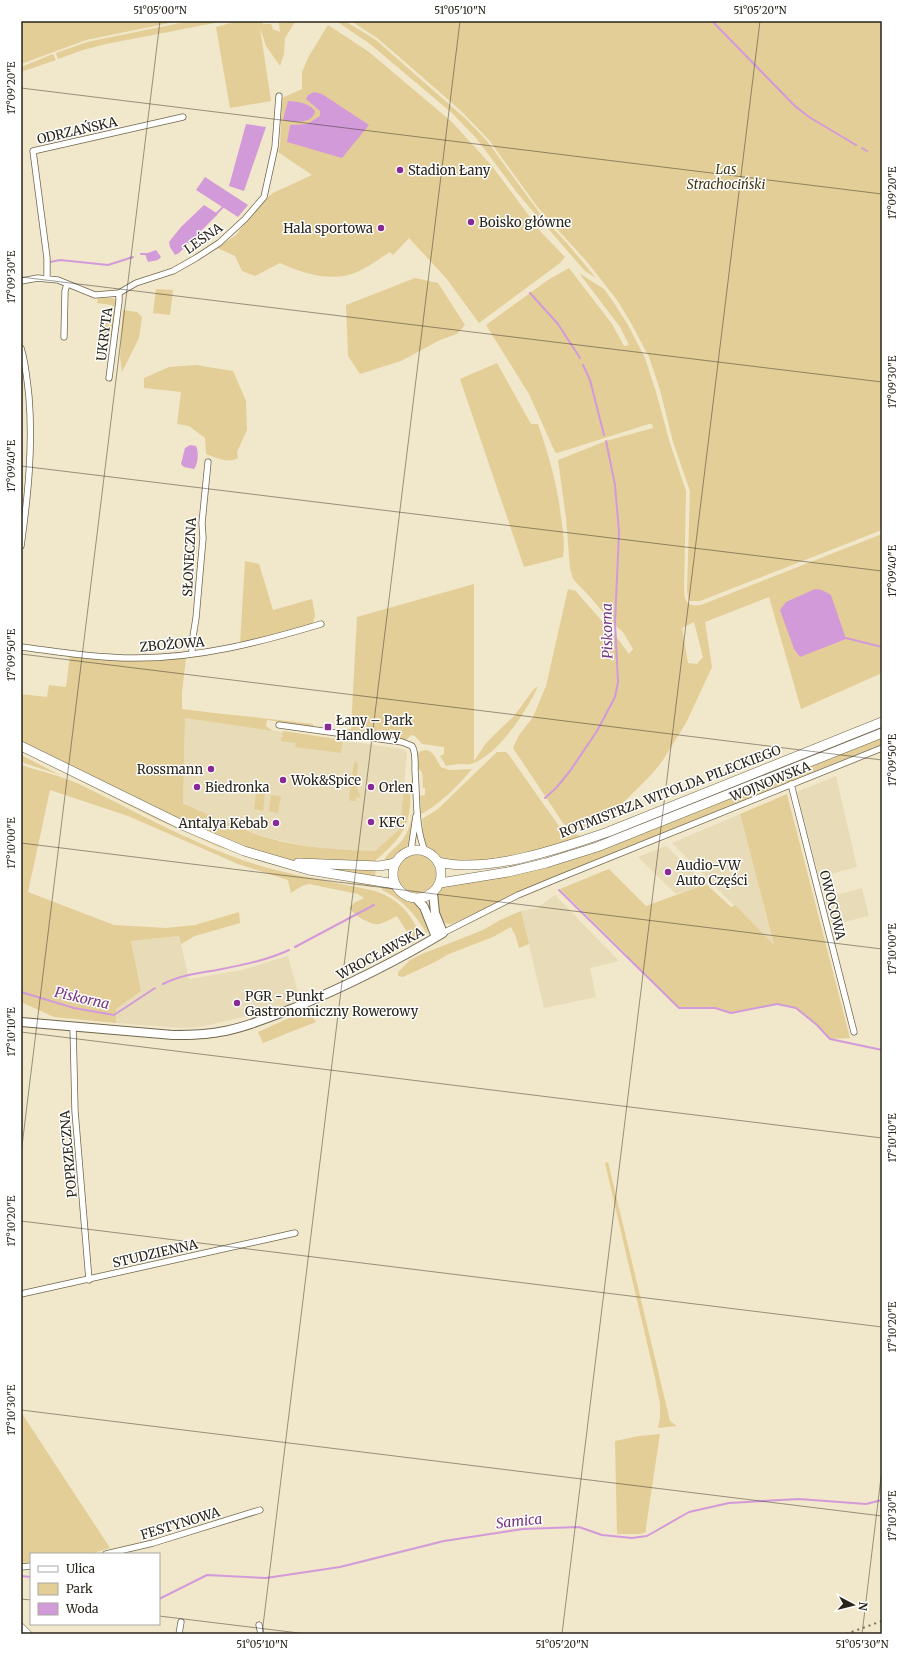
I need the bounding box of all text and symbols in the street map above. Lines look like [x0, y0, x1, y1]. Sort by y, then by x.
text: 51°05'00"N [133, 4, 187, 17]
text: 51°05'10"N [434, 4, 486, 17]
text: 51°05'20"N [734, 4, 787, 17]
text: 17°09'20"E [5, 61, 18, 114]
street label: ODRZAŃSKA [35, 112, 120, 148]
park label: Las Strachociński [687, 161, 765, 193]
place label: Stadion Łany [408, 162, 491, 179]
marker: Stadion Łany [395, 165, 405, 175]
text: 17°09'20"E [886, 166, 899, 219]
place label: Boisko główne [479, 214, 571, 231]
marker: Boisko główne [466, 217, 476, 227]
street label: LEŚNA [180, 218, 226, 258]
place label: Hala sportowa [283, 220, 373, 237]
marker: Hala sportowa [376, 223, 386, 233]
text: 17°09'30"E [5, 250, 18, 303]
street label: UKRYTA [93, 305, 116, 362]
text: 17°09'30"E [886, 355, 899, 408]
text: 17°09'40"E [5, 439, 18, 492]
street label: SŁONECZNA [179, 516, 200, 597]
text: 17°09'40"E [886, 544, 899, 597]
water label: Piskorna [598, 603, 616, 659]
text: 17°09'50"E [5, 628, 18, 681]
street label: ZBOŻOWA [139, 633, 206, 656]
place label: Łany – Park Handlowy [336, 712, 413, 744]
marker: Łany – Park Handlowy [323, 722, 333, 732]
text: 17°09'50"E [886, 733, 899, 786]
street label: ROTMISTRZA WITOLDA PILECKIEGO [557, 741, 784, 842]
street label: WOJNOWSKA [726, 757, 814, 806]
place label: Rossmann [137, 761, 203, 778]
marker: Rossmann [206, 764, 216, 774]
place label: Wok&Spice [290, 772, 361, 789]
marker: Wok&Spice [278, 775, 288, 785]
place label: Biedronka [205, 779, 270, 796]
place label: Orlen [379, 779, 414, 796]
marker: Biedronka [192, 782, 202, 792]
marker: Orlen [366, 782, 376, 792]
place label: KFC [379, 814, 405, 831]
place label: Antalya Kebab [177, 815, 268, 832]
text: 17°10'00"E [5, 817, 18, 869]
marker: KFC [366, 817, 376, 827]
marker: Antalya Kebab [271, 818, 281, 828]
place label: Audio-VW Auto Części [675, 857, 748, 889]
marker: Audio-VW Auto Części [663, 867, 673, 877]
street label: OWOCOWA [816, 869, 850, 942]
street label: WROCŁAWSKA [333, 923, 427, 984]
text: 17°10'00"E [886, 923, 899, 975]
water label: Piskorna [53, 983, 111, 1013]
place label: PGR - Punkt Gastronomiczny Rowerowy [245, 988, 419, 1020]
marker: PGR - Punkt Gastronomiczny Rowerowy [232, 998, 242, 1008]
text: 17°10'10"E [5, 1007, 18, 1057]
street label: POPRZECZNA [56, 1109, 81, 1198]
text: 17°10'10"E [886, 1113, 899, 1163]
text: 17°10'20"E [5, 1195, 18, 1246]
street label: STUDZIENNA [111, 1235, 200, 1272]
text: 17°10'20"E [886, 1301, 899, 1352]
text: 17°10'30"E [5, 1384, 18, 1435]
text: 17°10'30"E [886, 1490, 899, 1541]
street label: FESTYNOWA [138, 1503, 223, 1544]
water label: Samica [495, 1510, 543, 1532]
legend [30, 1553, 160, 1625]
text: Ulica [66, 1561, 95, 1576]
text: Park [66, 1581, 93, 1596]
north arrow [833, 1585, 873, 1625]
text: Woda [65, 1601, 99, 1616]
text: N [855, 1601, 870, 1612]
text: 51°05'10"N [236, 1638, 288, 1651]
text: 51°05'20"N [536, 1638, 589, 1651]
text: 51°05'30"N [836, 1638, 889, 1651]

